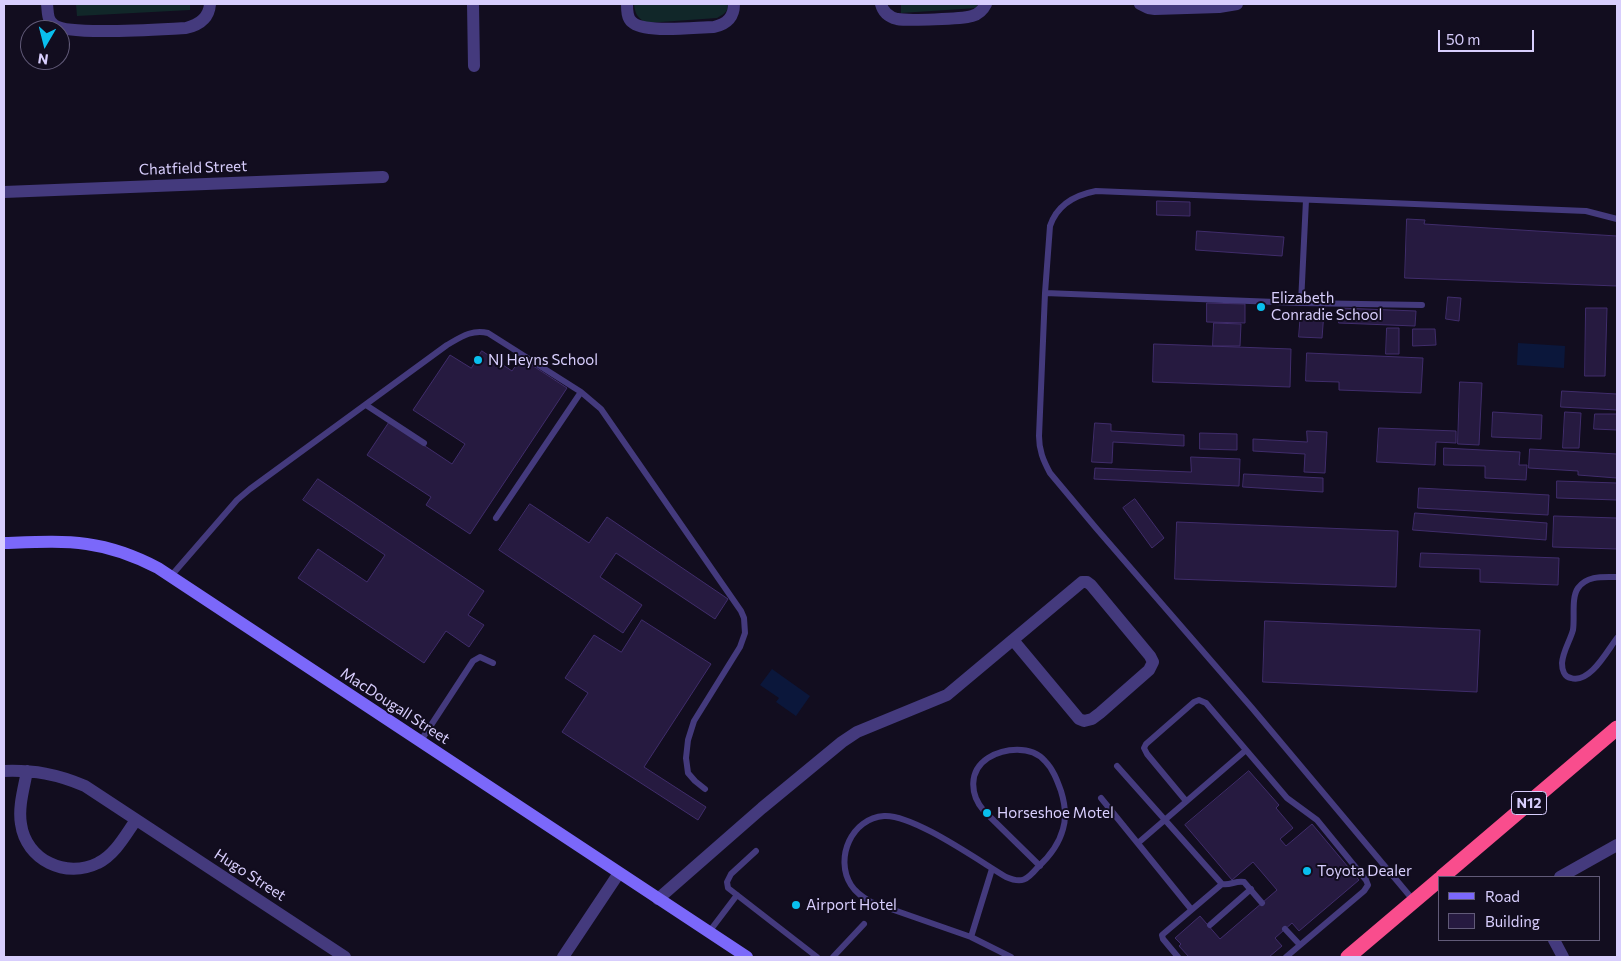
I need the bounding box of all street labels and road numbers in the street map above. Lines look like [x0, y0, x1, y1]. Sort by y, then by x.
street label: Chatfield Street [139, 157, 247, 179]
street label: MacDougall Street [337, 664, 453, 748]
road number: N12 [1512, 791, 1546, 814]
street label: Hugo Street [211, 845, 289, 905]

